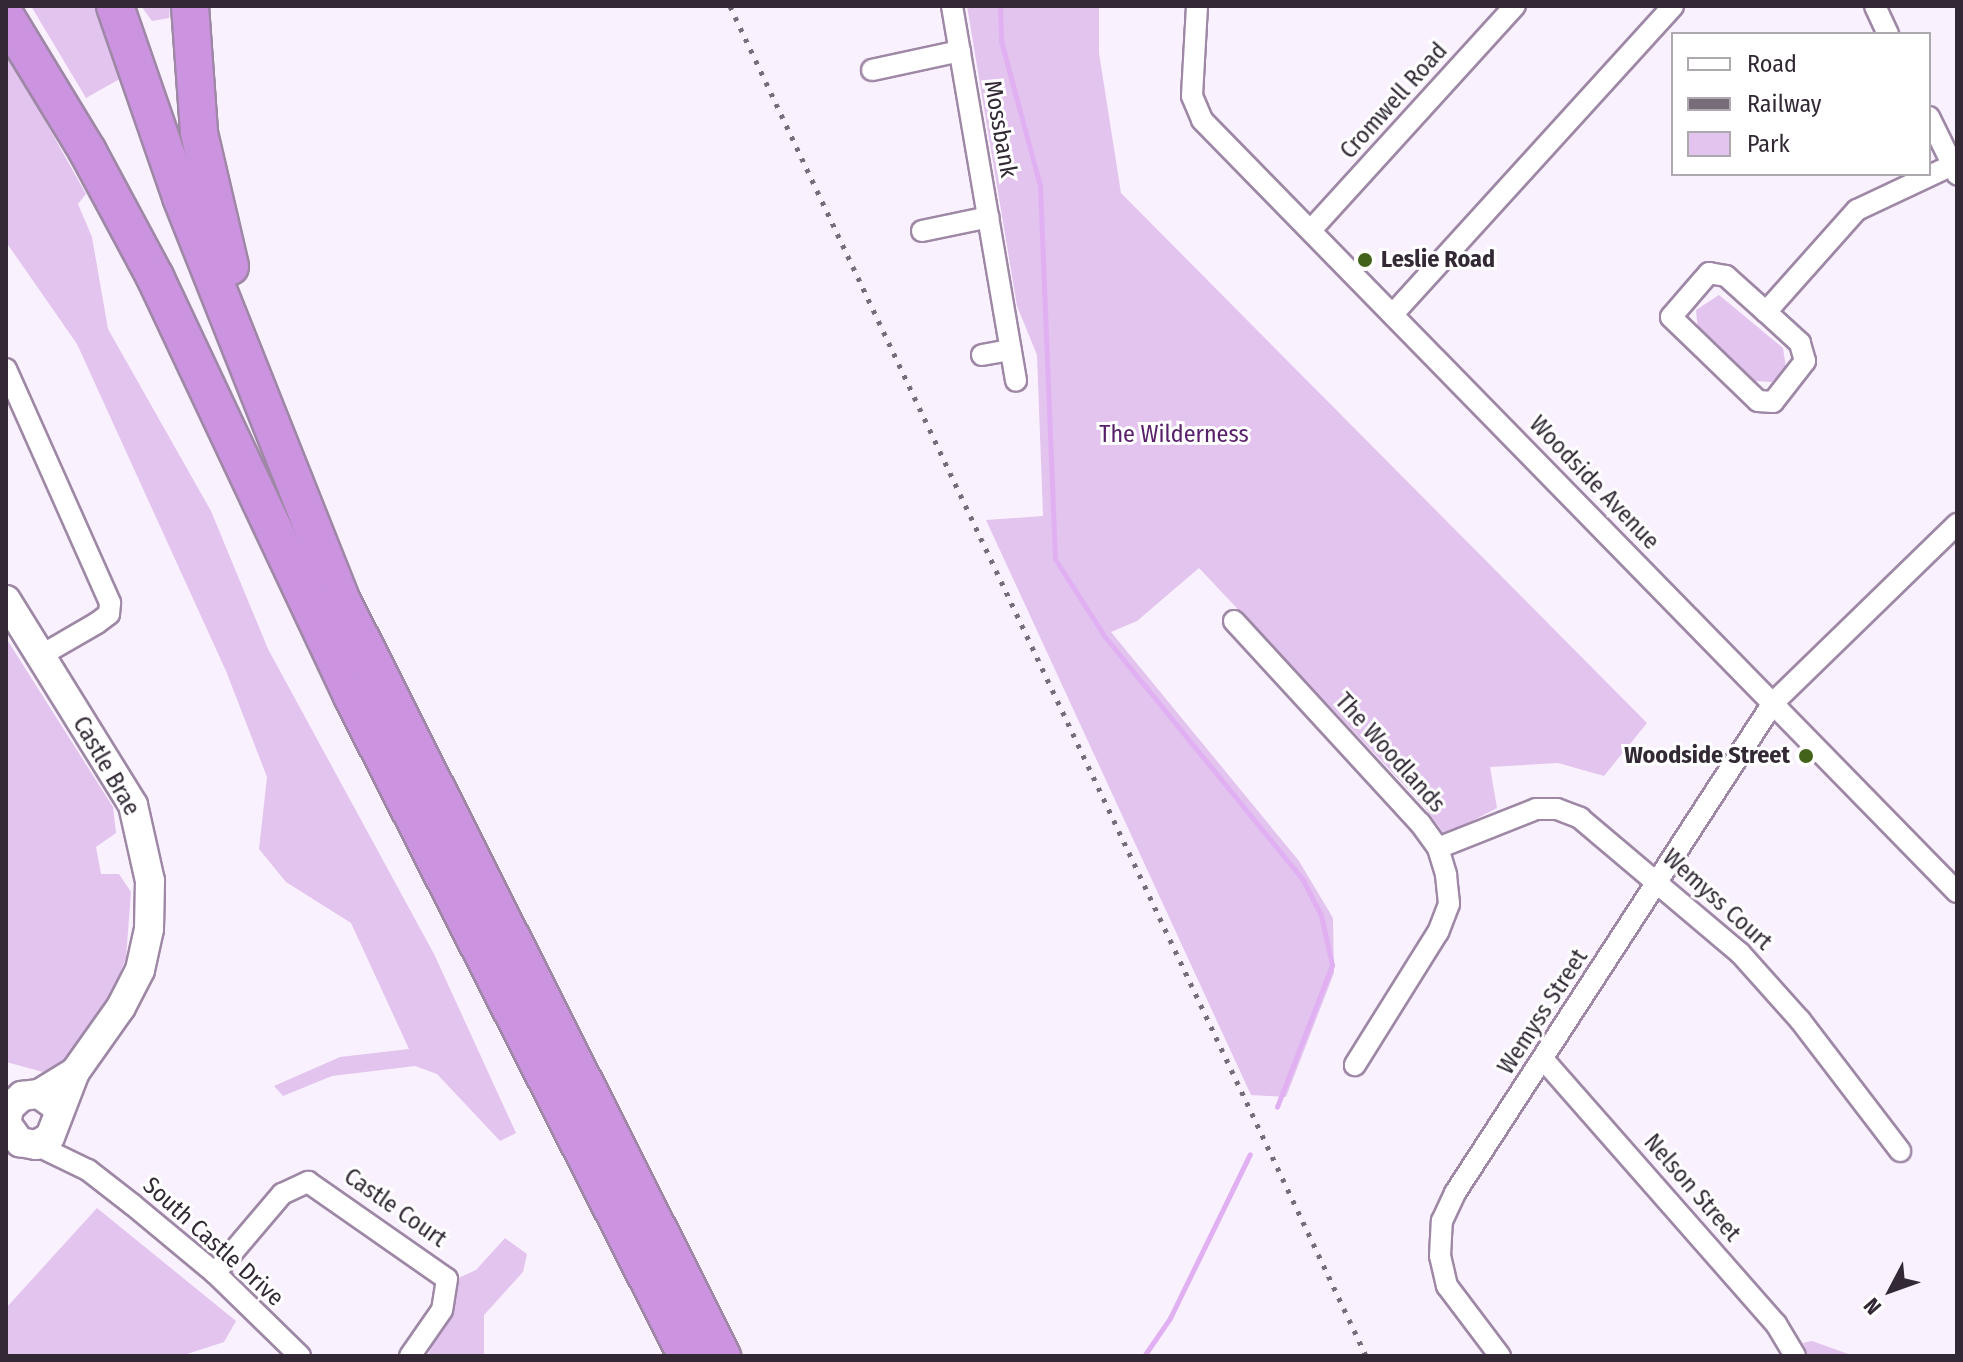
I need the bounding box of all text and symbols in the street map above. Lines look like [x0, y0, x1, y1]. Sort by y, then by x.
legend [1671, 32, 1931, 176]
street label: Cromwell Road [1334, 37, 1454, 165]
text: Road [1747, 50, 1797, 78]
street label: Mossbank [977, 78, 1023, 180]
text: Railway [1747, 90, 1822, 118]
text: Park [1747, 130, 1790, 158]
place label: Leslie Road [1381, 246, 1495, 274]
marker: Leslie Road [1356, 251, 1374, 269]
street label: Woodside Avenue [1523, 410, 1665, 556]
park label: The Wilderness [1099, 421, 1249, 449]
street label: The Woodlands [1329, 687, 1451, 819]
street label: Castle Brae [66, 711, 146, 821]
place label: Woodside Street [1624, 742, 1790, 770]
marker: Woodside Street [1797, 747, 1815, 765]
street label: Wemyss Court [1656, 843, 1778, 957]
street label: Wemyss Street [1492, 944, 1594, 1080]
street label: Nelson Street [1638, 1128, 1746, 1248]
street label: Castle Court [338, 1162, 452, 1254]
street label: South Castle Drive [137, 1171, 289, 1313]
north arrow [1851, 1250, 1931, 1330]
text: N [1858, 1292, 1887, 1320]

